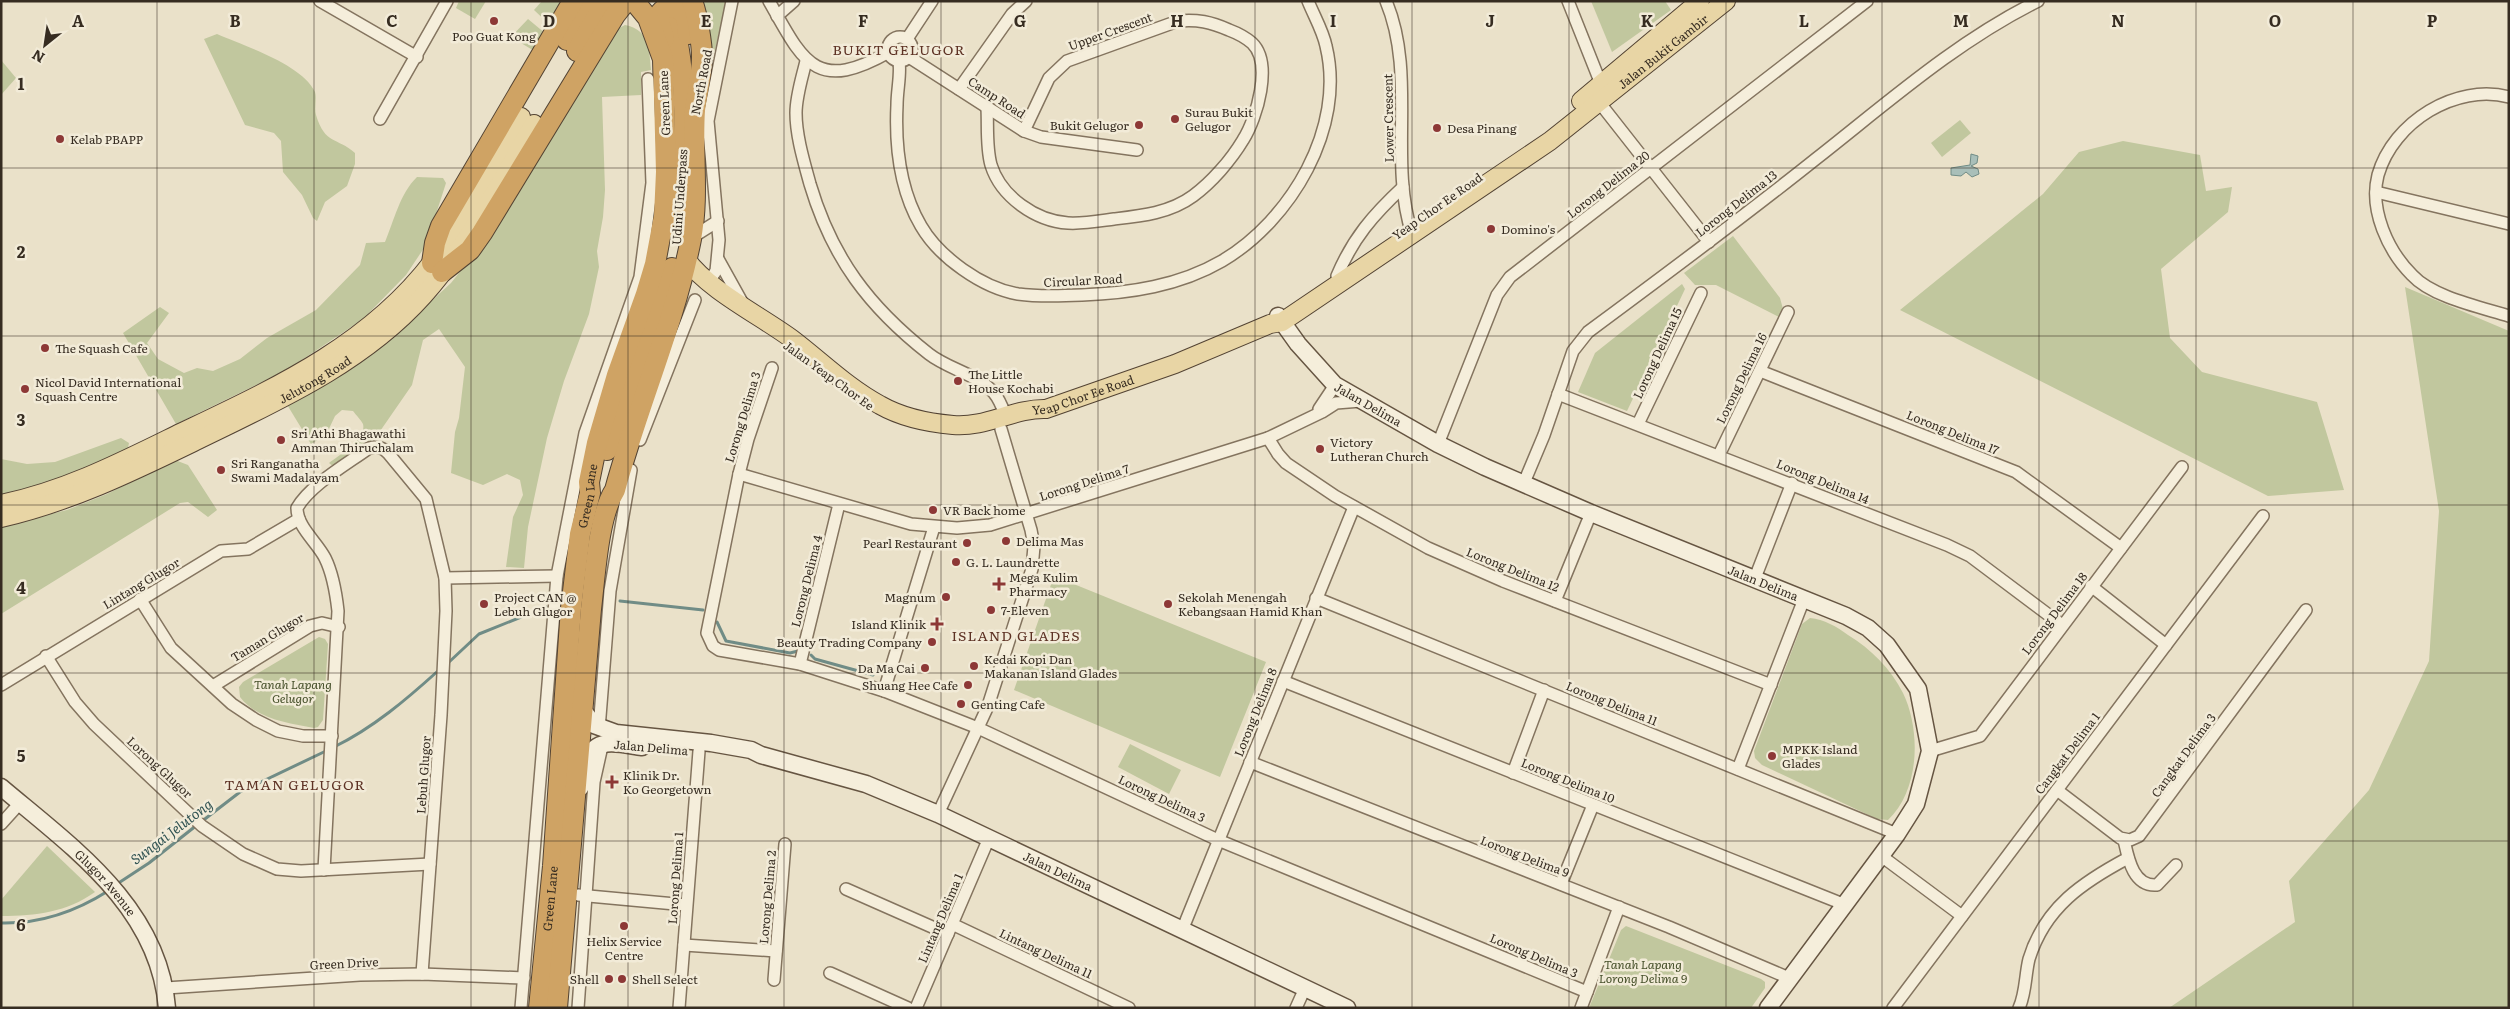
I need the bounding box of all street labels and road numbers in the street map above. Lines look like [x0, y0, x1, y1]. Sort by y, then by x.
street label: Upper Crescent [1065, 7, 1155, 55]
street label: Jalan Bukit Gambir [1614, 10, 1712, 93]
street label: North Road [686, 47, 716, 116]
street label: Green Lane [654, 70, 674, 136]
street label: Camp Road [965, 72, 1030, 123]
street label: Lower Crescent [1378, 73, 1398, 163]
street label: Lorong Delima 20 [1563, 146, 1653, 222]
street label: Udini Underpass [667, 148, 691, 245]
street label: Lorong Delima 13 [1691, 165, 1781, 241]
street label: Yeap Chor Ee Road [1388, 168, 1486, 244]
street label: Circular Road [1043, 269, 1124, 291]
street label: Lorong Delima 15 [1628, 304, 1686, 402]
street label: Lorong Delima 16 [1711, 329, 1771, 427]
street label: Jalan Yeap Chor Ee [780, 336, 878, 414]
street label: Jelutong Road [275, 351, 355, 408]
street label: Lorong Delima 3 [720, 369, 764, 465]
street label: Yeap Chor Ee Road [1031, 370, 1137, 419]
street label: Jalan Delima [1331, 378, 1406, 431]
street label: Lorong Delima 17 [1904, 405, 2002, 459]
street label: Lorong Delima 14 [1774, 454, 1873, 508]
street label: Lorong Delima 7 [1037, 459, 1131, 505]
street label: Green Lane [573, 462, 602, 530]
street label: Lorong Delima 4 [786, 533, 826, 629]
street label: Lorong Delima 12 [1464, 542, 1562, 596]
street label: Lintang Glugor [99, 553, 183, 613]
street label: Jalan Delima [1725, 560, 1802, 605]
street label: Lorong Delima 18 [2017, 568, 2091, 658]
street label: Taman Glugor [227, 608, 307, 666]
street label: Lorong Delima 8 [1229, 664, 1281, 759]
street label: Lorong Delima 11 [1563, 676, 1661, 730]
street label: Cangkat Delima 1 [2030, 708, 2104, 798]
street label: Cangkat Delima 3 [2146, 709, 2220, 801]
street label: Lorong Glugor [123, 732, 197, 802]
street label: Lebuh Glugor [411, 735, 435, 815]
street label: Jalan Delima [613, 735, 690, 759]
street label: Lorong Delima 10 [1518, 753, 1618, 807]
street label: Lorong Delima 3 [1115, 770, 1209, 826]
street label: Lorong Delima 1 [663, 831, 687, 925]
street label: Lorong Delima 9 [1478, 831, 1572, 881]
street label: Glugor Avenue [71, 845, 140, 919]
street label: Jalan Delima [1020, 847, 1096, 895]
street label: Lorong Delima 2 [754, 849, 780, 945]
street label: Green Lane [538, 865, 562, 932]
street label: Lintang Delima 1 [913, 870, 967, 966]
street label: Lintang Delima 11 [996, 924, 1096, 983]
street label: Lorong Delima 3 [1487, 928, 1581, 982]
street label: Green Drive [309, 952, 379, 974]

